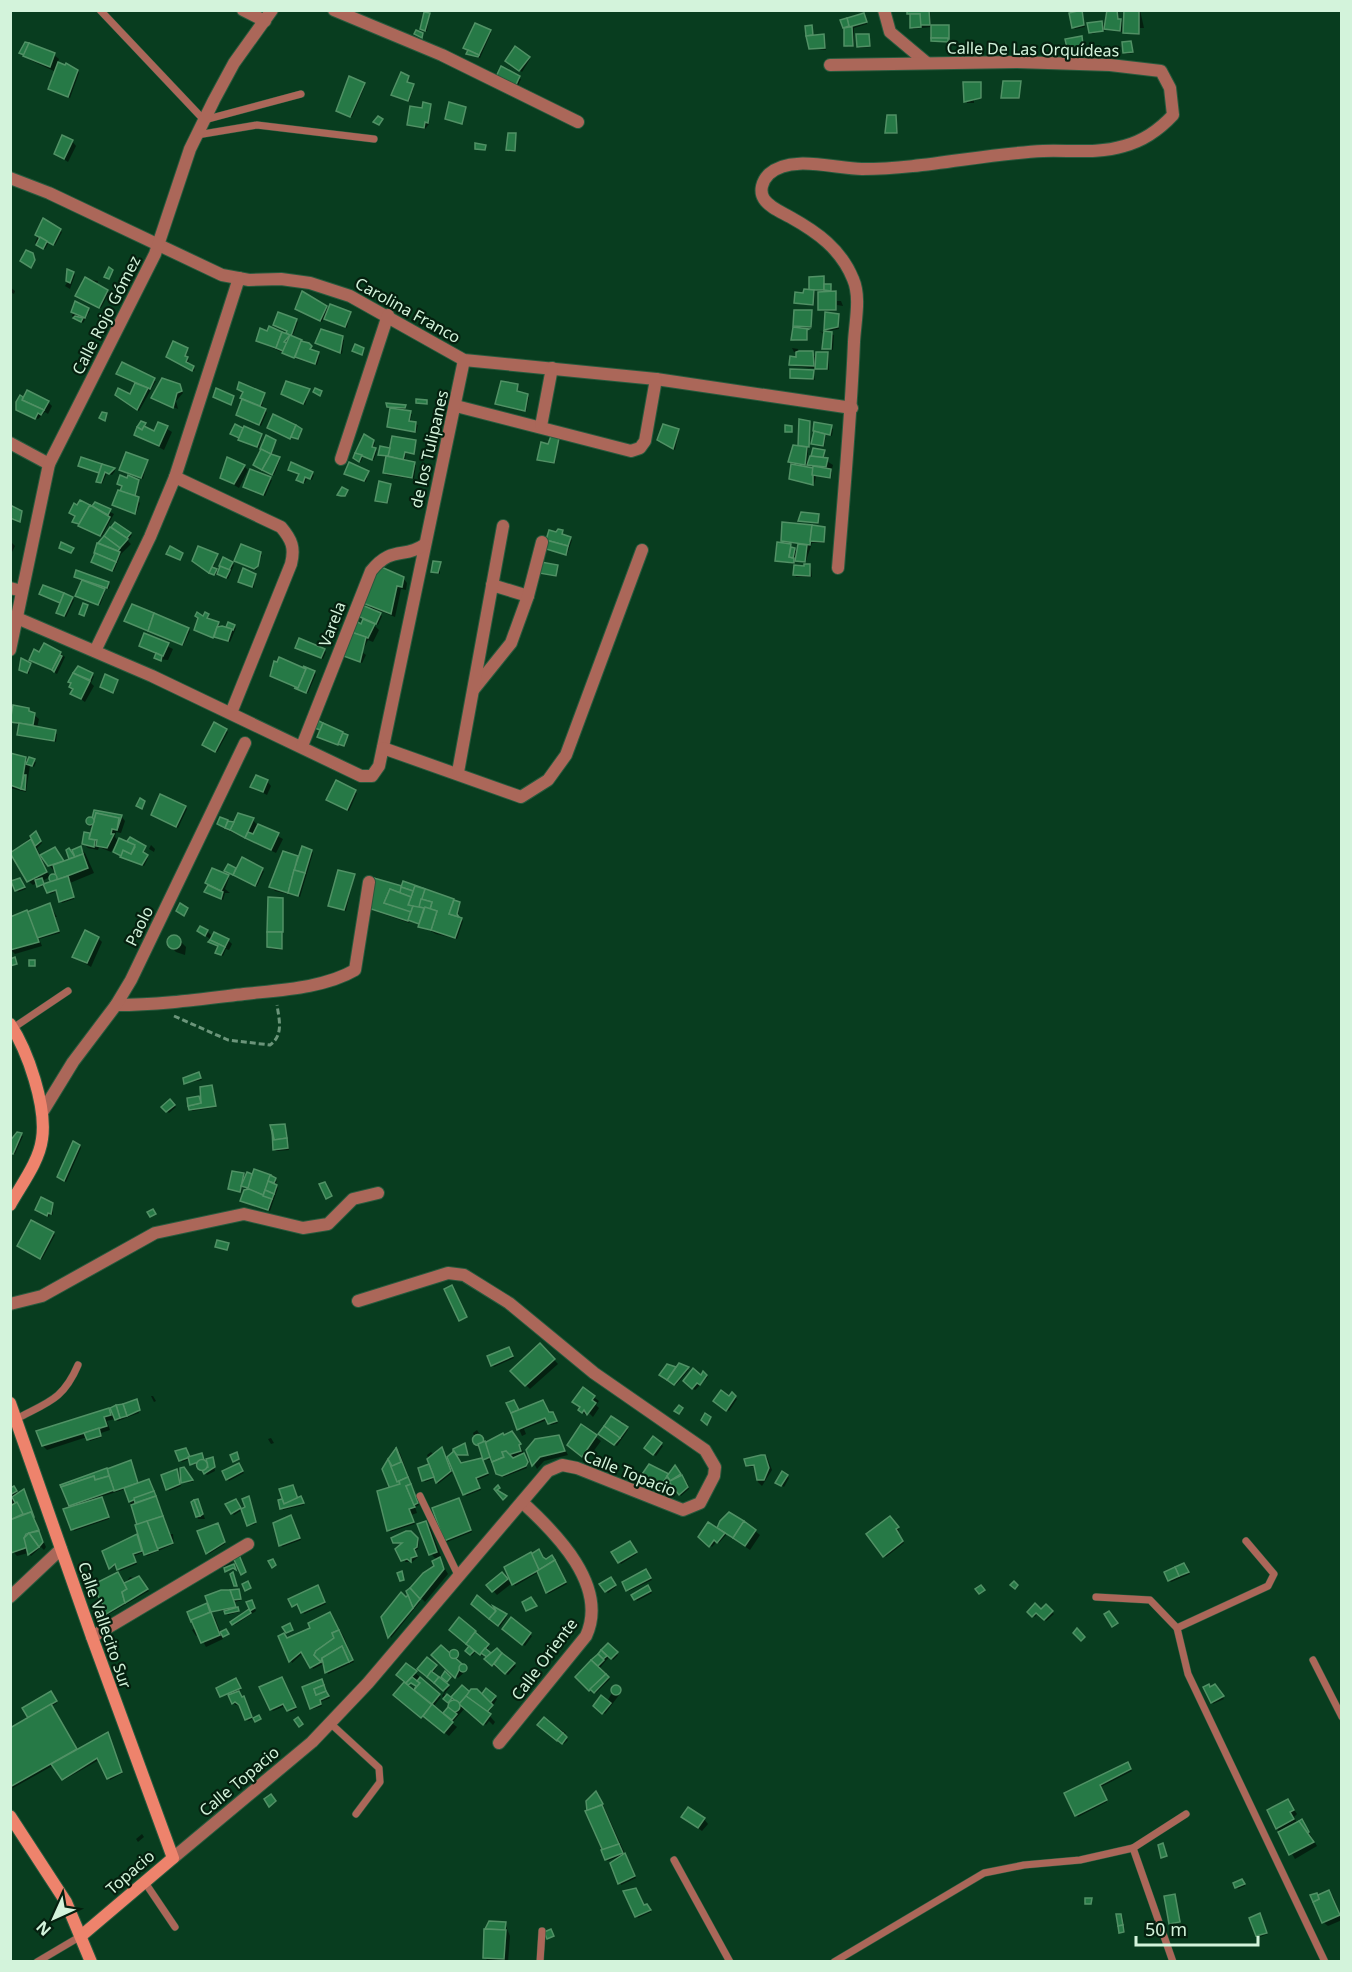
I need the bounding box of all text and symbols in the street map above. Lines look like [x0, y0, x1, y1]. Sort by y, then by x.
street label: Calle De Las Orquídeas [946, 36, 1120, 62]
street label: Calle Rojo Gómez [67, 252, 145, 378]
street label: Carolina Franco [351, 272, 465, 348]
street label: de los Tulipanes [405, 388, 453, 510]
street label: Varela [313, 598, 351, 650]
street label: Paolo [120, 902, 158, 950]
street label: Calle Topacio [580, 1444, 680, 1502]
street label: Calle Vallecito Sur [73, 1559, 137, 1692]
street label: Calle Oriente [506, 1613, 582, 1705]
street label: Calle Topacio [194, 1741, 284, 1821]
street label: Topacio [101, 1845, 159, 1899]
north arrow [24, 1888, 84, 1948]
scale bar [1136, 1909, 1258, 1947]
text: N [31, 1916, 56, 1941]
text: 50 m [1145, 1917, 1187, 1941]

